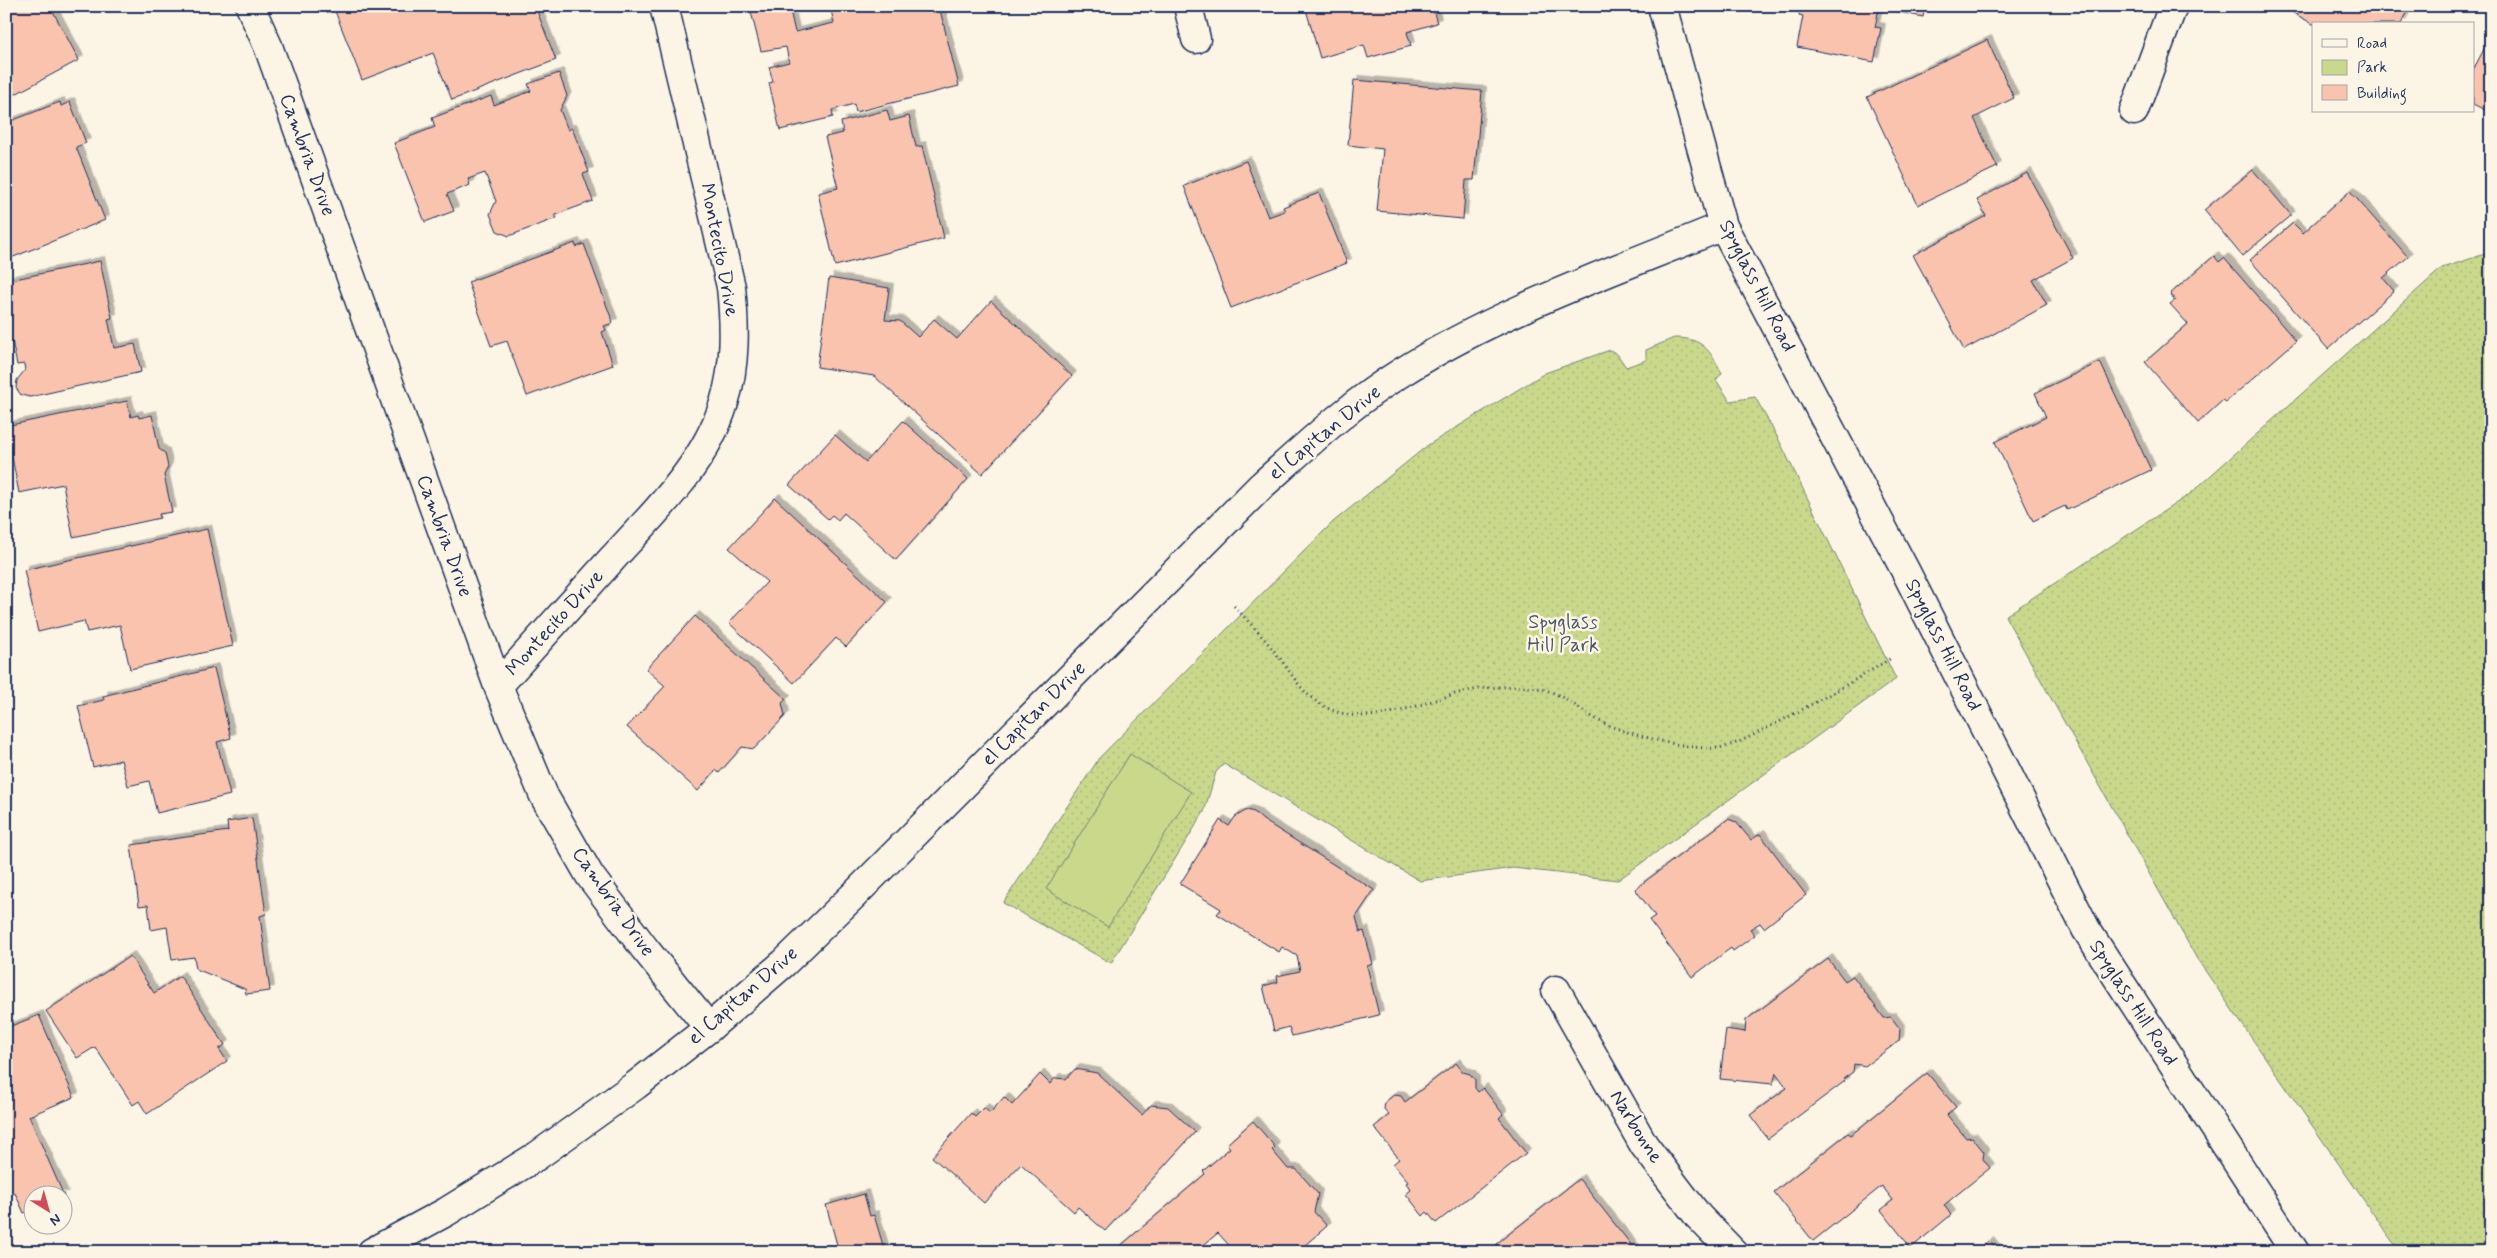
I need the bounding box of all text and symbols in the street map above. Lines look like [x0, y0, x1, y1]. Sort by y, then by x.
legend [2312, 22, 2474, 112]
text: Road [2357, 34, 2387, 54]
text: Park [2357, 58, 2387, 78]
text: Building [2357, 84, 2407, 105]
street label: Cambria Drive [272, 90, 342, 220]
street label: Montecito Drive [693, 181, 745, 319]
street label: Spyglass Hill Road [1712, 215, 1802, 357]
street label: el Capitan Drive [1263, 379, 1387, 487]
street label: Cambria Drive [409, 471, 479, 601]
street label: Montecito Drive [500, 564, 610, 682]
street label: Spyglass Hill Road [1898, 574, 1988, 716]
park label: Spyglass Hill Park [1527, 609, 1599, 659]
street label: el Capitan Drive [976, 656, 1092, 772]
street label: Cambria Drive [565, 842, 661, 962]
street label: Spyglass Hill Road [2082, 935, 2184, 1071]
street label: el Capitan Drive [682, 941, 804, 1051]
street label: Narbonne [1603, 1085, 1669, 1169]
north arrow [22, 1186, 72, 1236]
text: N [46, 1210, 64, 1230]

